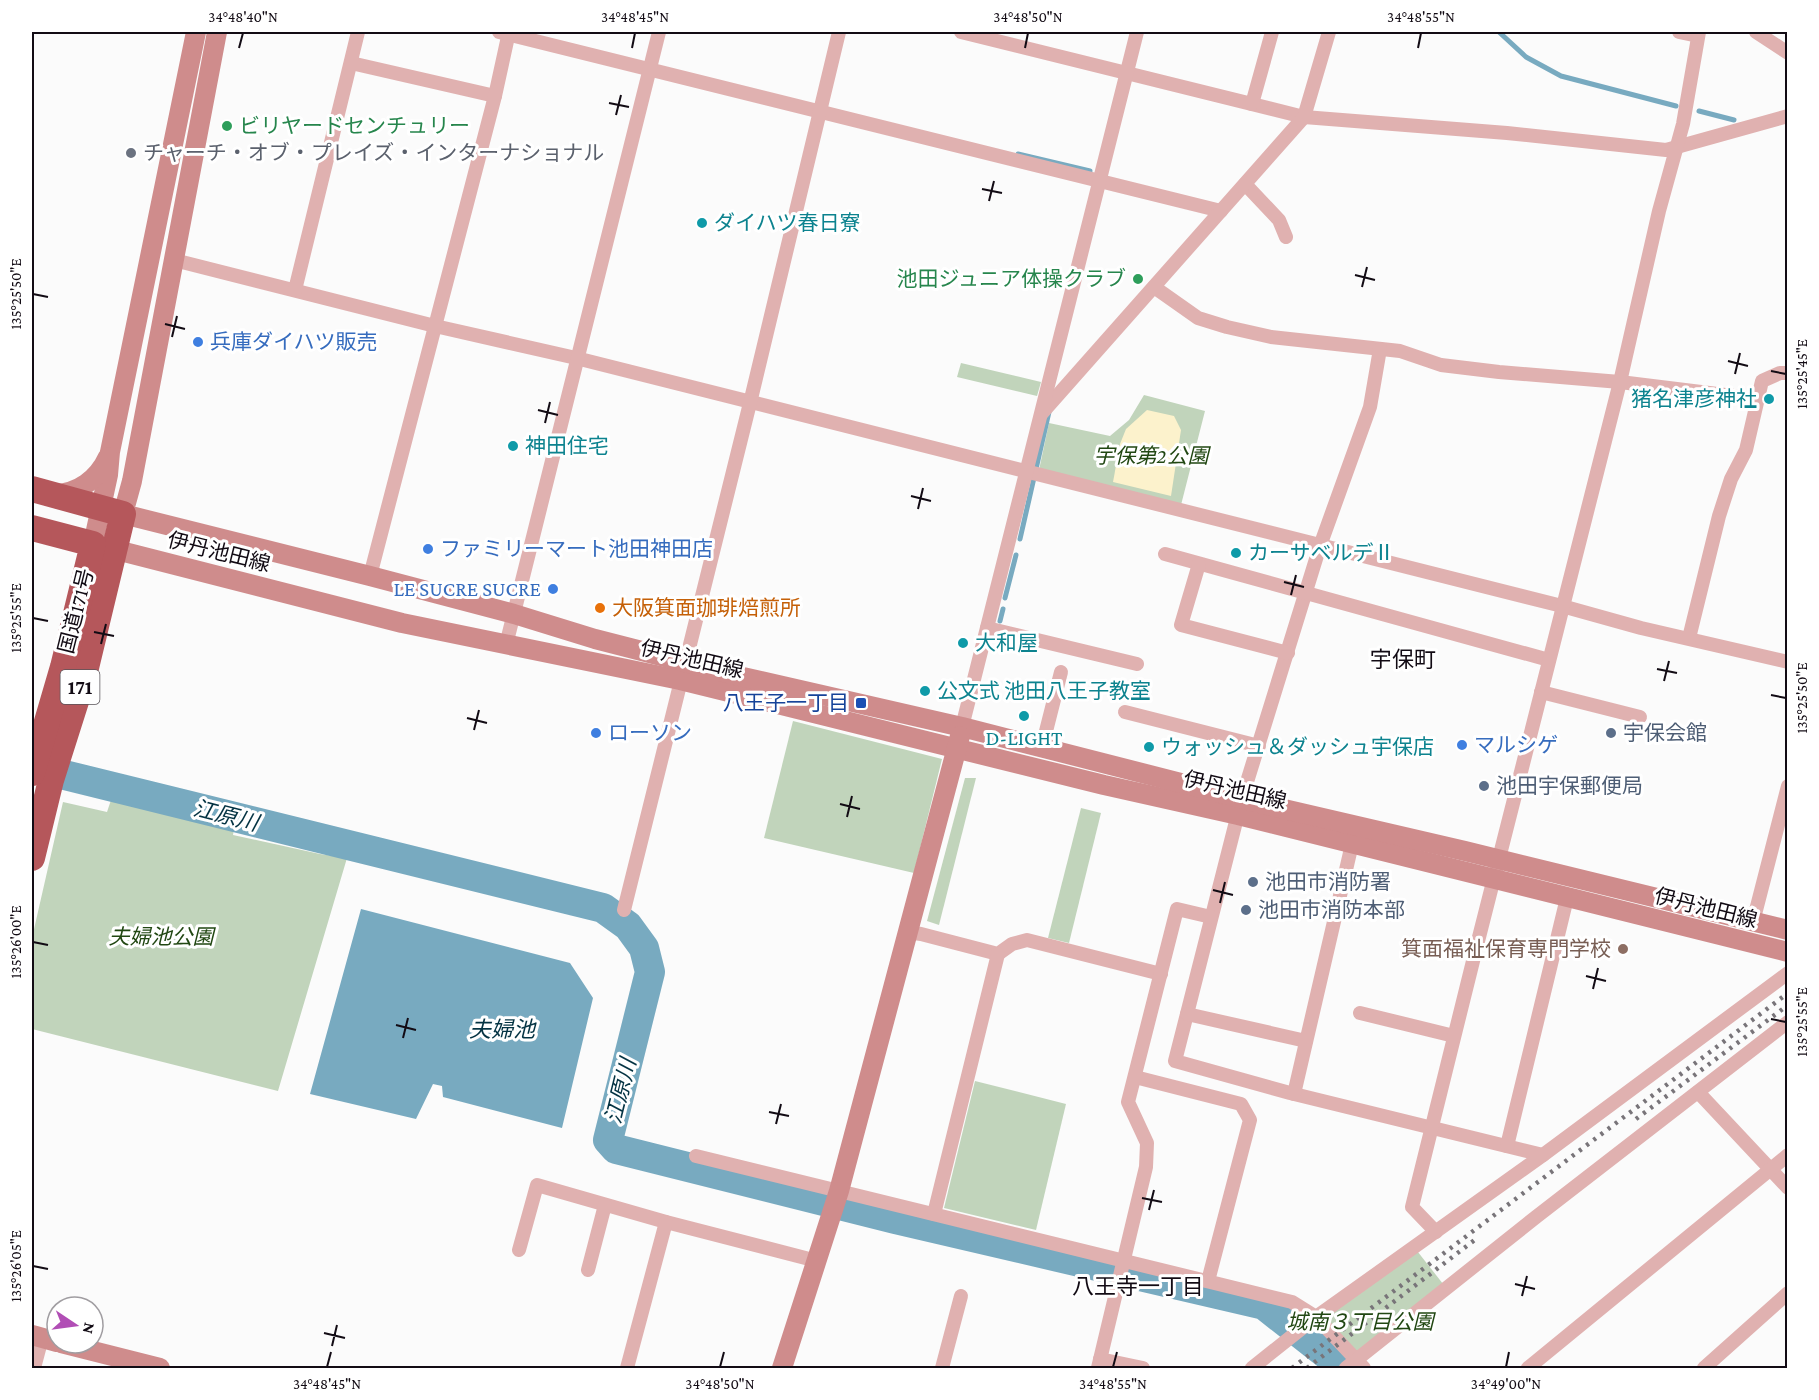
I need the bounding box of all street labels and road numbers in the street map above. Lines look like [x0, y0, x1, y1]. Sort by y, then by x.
street label: 伊丹池田線 [165, 528, 273, 576]
street label: 国道171号 [54, 566, 98, 656]
street label: 伊丹池田線 [638, 635, 746, 683]
road number: 171 [60, 670, 100, 704]
street label: 伊丹池田線 [1181, 766, 1289, 814]
street label: 伊丹池田線 [1652, 884, 1760, 932]

